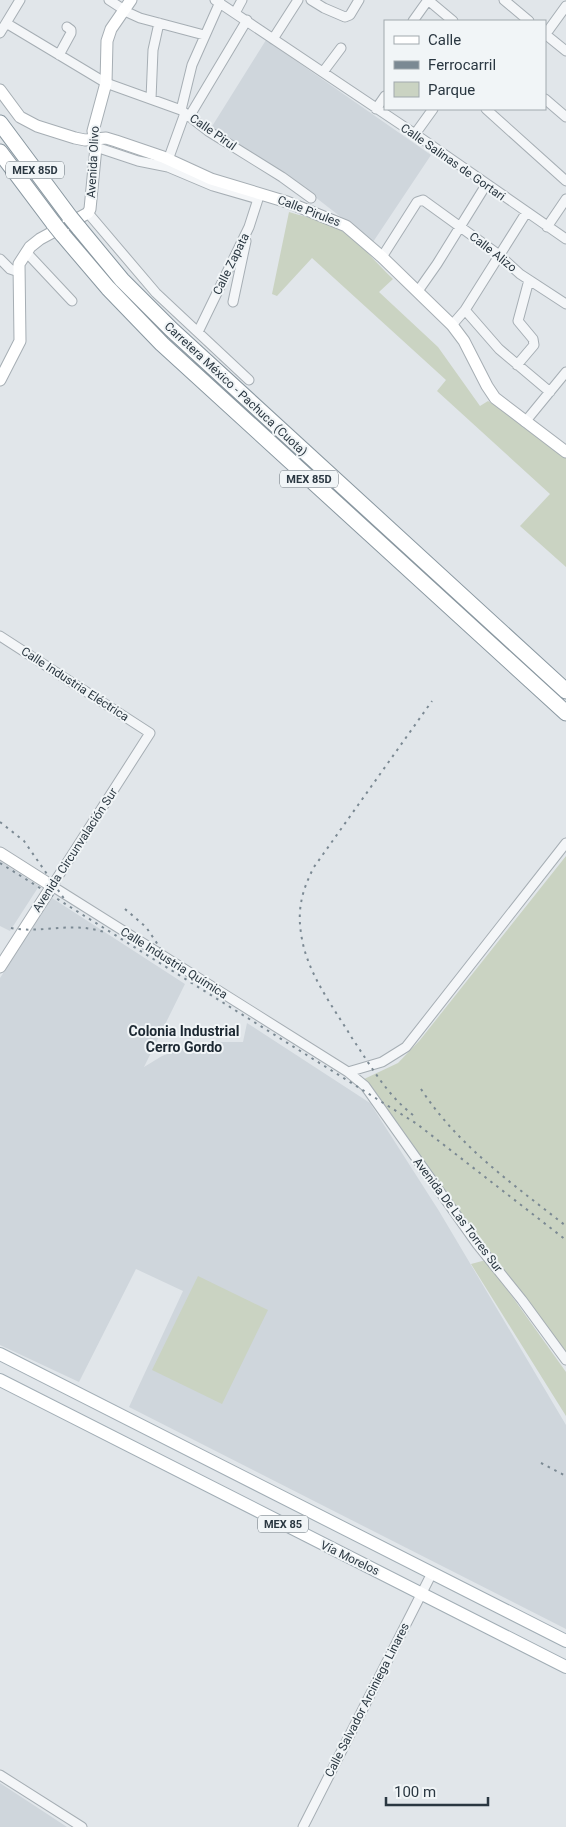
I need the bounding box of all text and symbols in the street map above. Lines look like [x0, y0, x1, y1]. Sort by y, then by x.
legend [384, 20, 546, 110]
text: Calle [428, 31, 461, 49]
text: Ferrocarril [428, 56, 496, 74]
text: Parque [428, 81, 475, 99]
street label: Calle Pirul [187, 111, 239, 153]
street label: Calle Salinas de Gortari [398, 121, 508, 203]
street label: Avenida Olivo [84, 125, 102, 198]
road number: MEX 85D [6, 162, 64, 178]
street label: Calle Pirules [276, 193, 342, 229]
street label: Calle Alizo [467, 229, 519, 275]
street label: Calle Zapata [210, 231, 252, 297]
street label: Carretera México - Pachuca (Cuota) [162, 319, 310, 459]
road number: MEX 85D [280, 470, 338, 488]
street label: Calle Industria Eléctrica [19, 644, 131, 724]
street label: Avenida Circunvalación Sur [30, 785, 120, 915]
street label: Calle Industria Química [118, 924, 230, 1002]
district label: Colonia Industrial Cerro Gordo [129, 1023, 239, 1055]
street label: Avenida De Las Torres Sur [410, 1155, 506, 1275]
road number: MEX 85 [258, 1516, 308, 1532]
street label: Vía Morelos [318, 1538, 382, 1578]
street label: Calle Salvador Arciniega Linares [322, 1621, 412, 1779]
scale bar [386, 1774, 488, 1806]
text: 100 m [394, 1783, 436, 1801]

